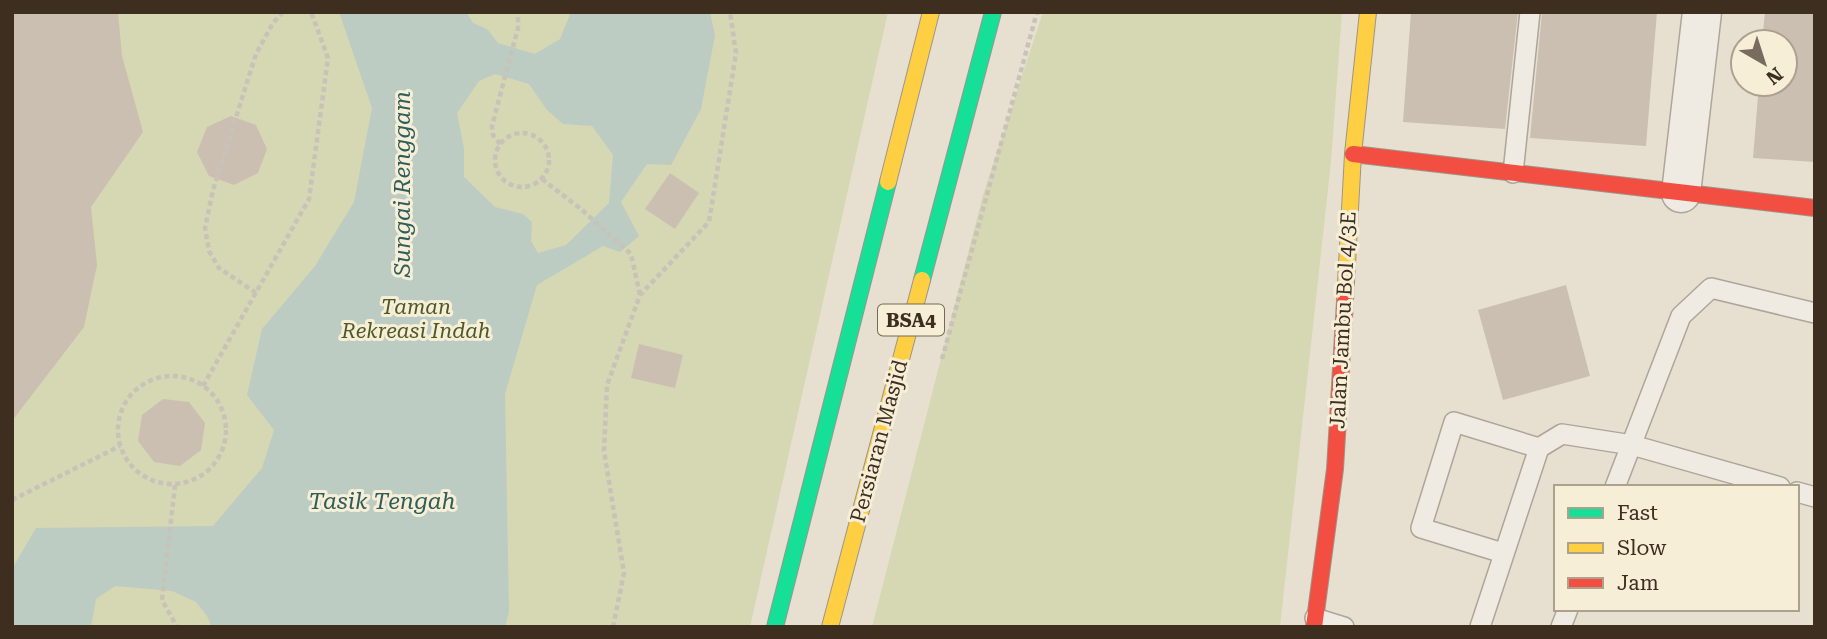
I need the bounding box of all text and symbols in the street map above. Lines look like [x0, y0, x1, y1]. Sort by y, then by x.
north arrow [1729, 28, 1799, 98]
text: N [1761, 62, 1787, 90]
water label: Sungai Renggam [389, 91, 416, 278]
street label: Jalan Jambu Bol 4/3E [1325, 211, 1361, 429]
park label: Taman Rekreasi Indah [340, 295, 491, 343]
road number: BSA4 [878, 304, 944, 336]
street label: Persiaran Masjid [846, 356, 912, 525]
legend [1554, 485, 1799, 611]
water label: Tasik Tengah [309, 488, 455, 515]
text: Fast [1617, 501, 1658, 525]
text: Slow [1617, 536, 1667, 560]
text: Jam [1617, 571, 1659, 595]

